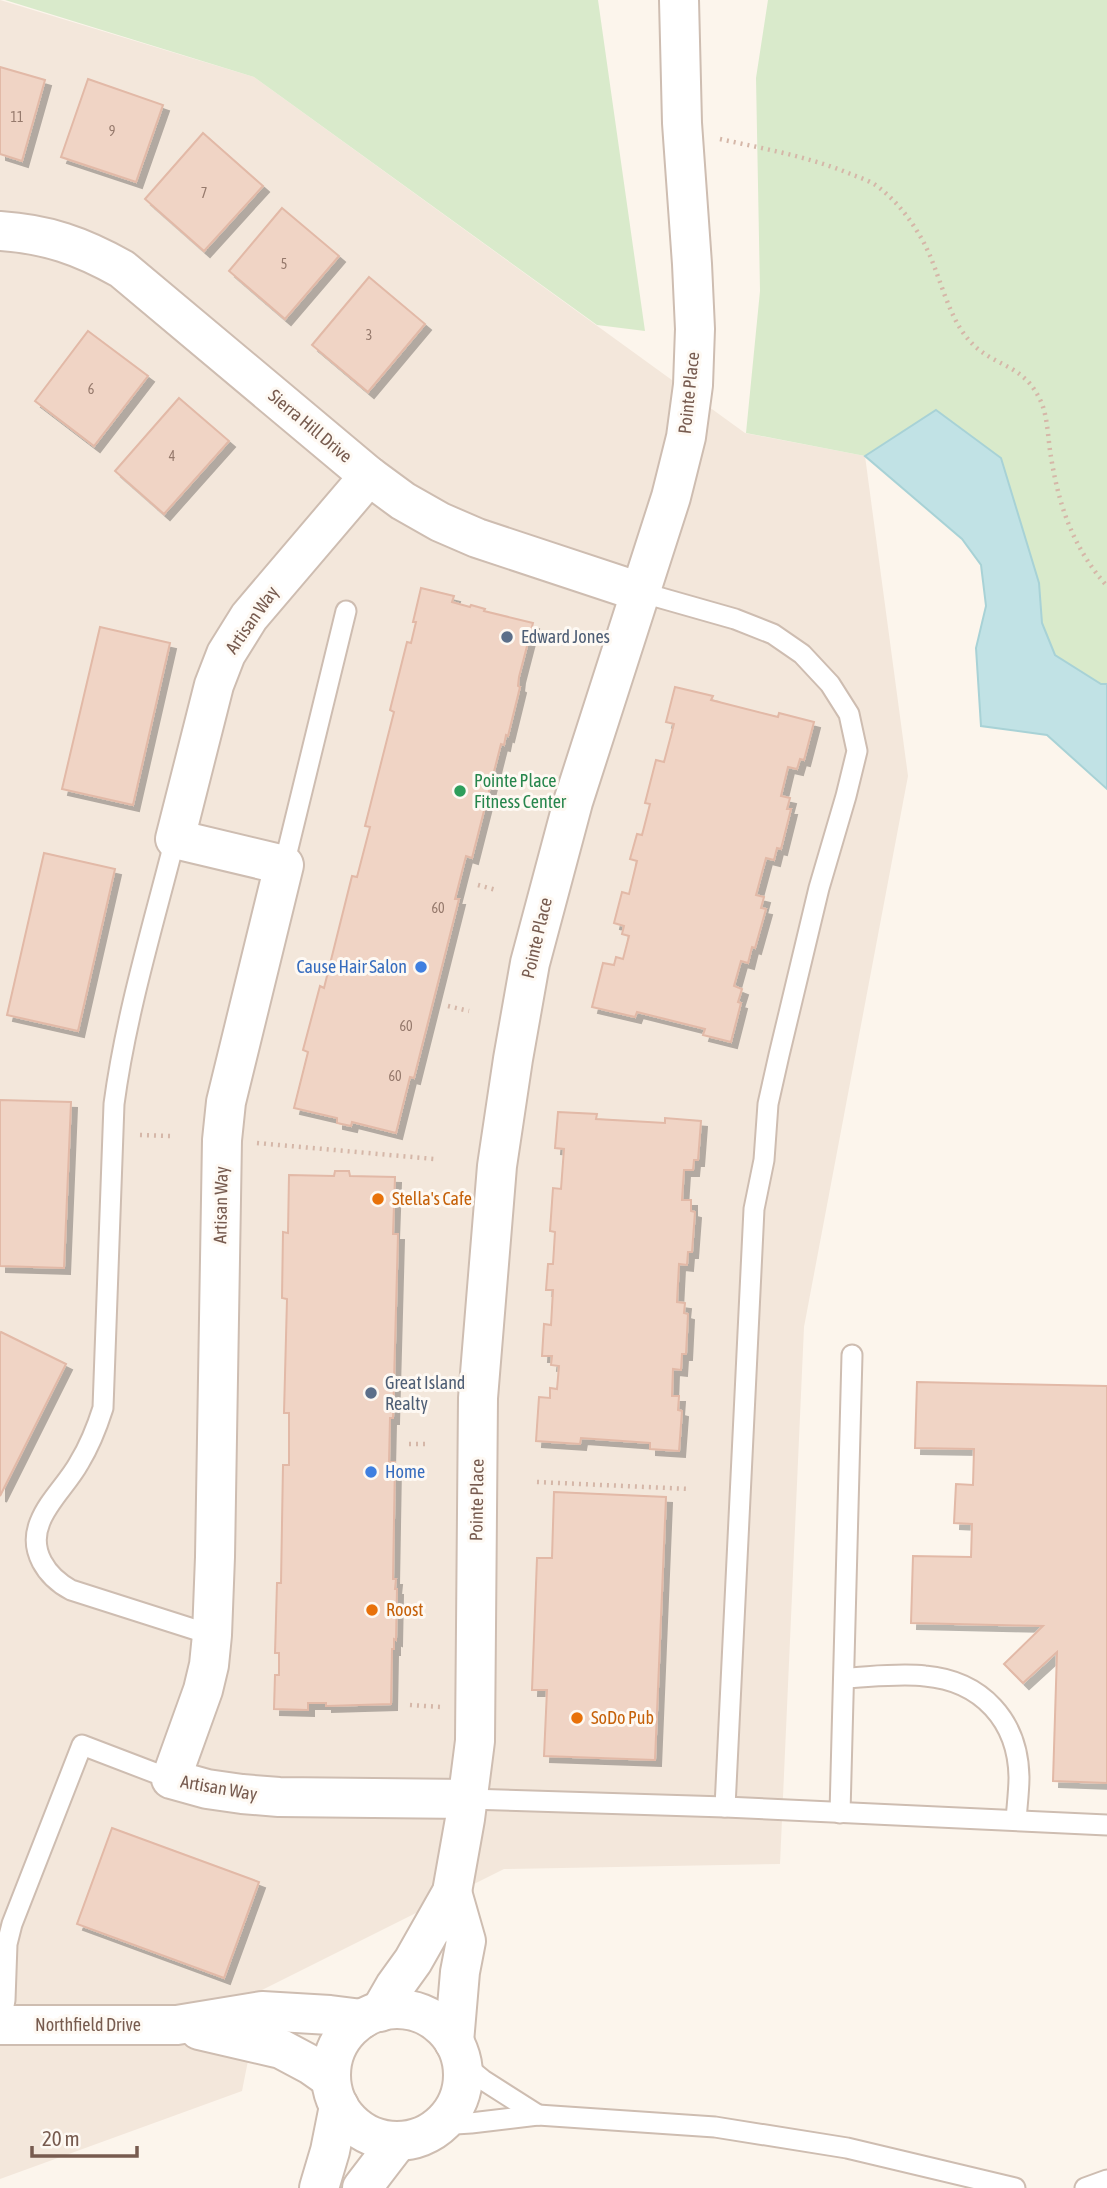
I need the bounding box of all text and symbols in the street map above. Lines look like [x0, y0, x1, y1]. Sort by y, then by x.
house number: 11 [10, 109, 24, 125]
house number: 9 [109, 123, 115, 139]
house number: 7 [201, 185, 207, 201]
house number: 5 [281, 256, 287, 272]
house number: 3 [366, 327, 372, 343]
street label: Pointe Place [674, 351, 703, 435]
house number: 6 [88, 381, 95, 397]
street label: Sierra Hill Drive [264, 385, 356, 467]
house number: 4 [169, 448, 176, 464]
street label: Artisan Way [221, 582, 282, 657]
place label: Edward Jones [521, 626, 610, 647]
marker: Edward Jones [499, 629, 515, 645]
place label: Pointe Place Fitness Center [474, 770, 567, 812]
marker: Pointe Place Fitness Center [452, 783, 468, 799]
street label: Pointe Place [517, 895, 556, 980]
house number: 60 [431, 900, 445, 916]
place label: Cause Hair Salon [296, 956, 407, 977]
marker: Cause Hair Salon [413, 959, 429, 975]
house number: 60 [399, 1018, 413, 1034]
house number: 60 [388, 1068, 402, 1084]
street label: Artisan Way [209, 1166, 232, 1244]
place label: Stella's Cafe [392, 1188, 472, 1209]
marker: Stella's Cafe [370, 1191, 386, 1207]
place label: Great Island Realty [385, 1372, 465, 1414]
marker: Great Island Realty [363, 1385, 379, 1401]
street label: Pointe Place [465, 1459, 488, 1541]
place label: Home [385, 1461, 425, 1482]
marker: Home [363, 1464, 379, 1480]
place label: Roost [386, 1599, 423, 1620]
marker: Roost [364, 1602, 380, 1618]
place label: SoDo Pub [591, 1707, 654, 1728]
marker: SoDo Pub [569, 1710, 585, 1726]
street label: Artisan Way [179, 1770, 259, 1805]
street label: Northfield Drive [35, 2014, 141, 2035]
scale bar [32, 2114, 136, 2158]
text: 20 m [42, 2126, 80, 2150]

